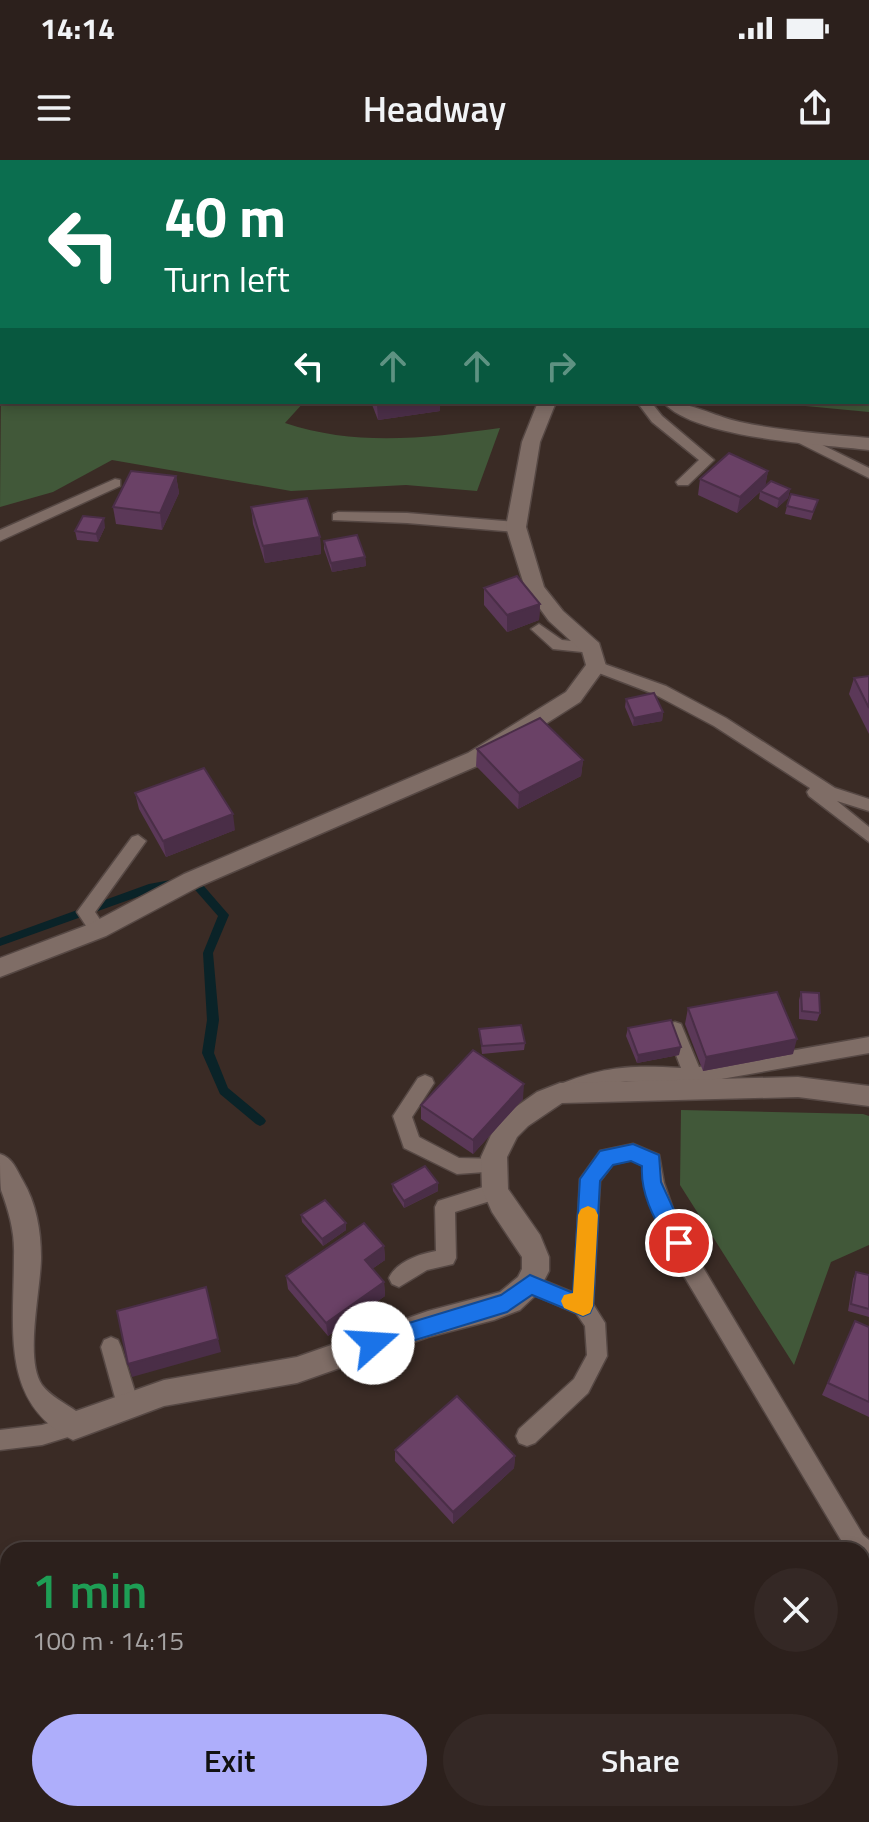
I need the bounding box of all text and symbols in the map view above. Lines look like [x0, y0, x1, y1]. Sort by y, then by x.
text: 14:14 [40, 5, 115, 51]
text: Headway [363, 81, 506, 136]
icon: menu [32, 86, 76, 130]
icon: share [793, 86, 837, 130]
text: 40 m [164, 174, 286, 259]
icon: left [32, 192, 136, 296]
text: Turn left [164, 251, 290, 306]
icon: left [287, 344, 331, 388]
icon: ahead [371, 344, 415, 388]
icon: ahead [455, 344, 499, 388]
icon: right [539, 344, 583, 388]
pin [645, 1209, 713, 1277]
icon: arrive [657, 1221, 701, 1265]
position arrow [331, 1301, 415, 1385]
text: 1 min [32, 1554, 147, 1627]
button: close [754, 1568, 838, 1652]
text: 100 m · 14:15 [32, 1621, 184, 1660]
button: Exit [32, 1714, 427, 1806]
button: Share [443, 1714, 838, 1806]

